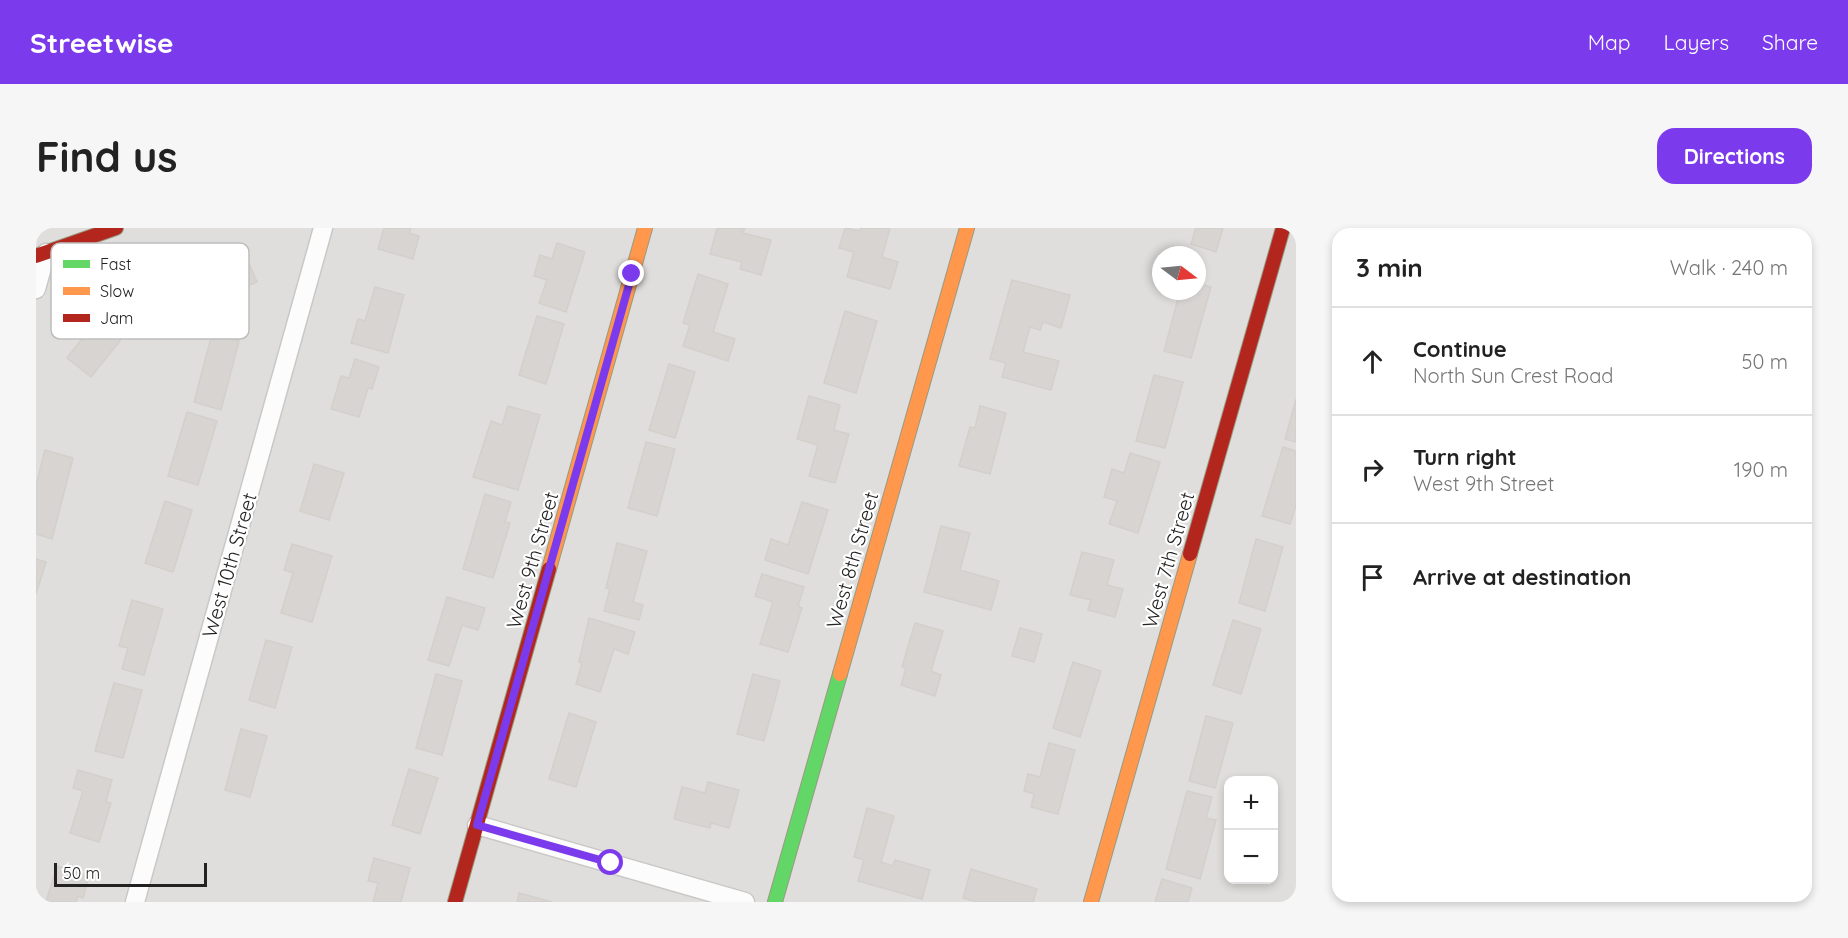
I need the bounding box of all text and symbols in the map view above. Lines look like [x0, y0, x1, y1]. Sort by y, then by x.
text: Streetwise [30, 25, 173, 60]
text: Map [1588, 29, 1631, 55]
text: Layers [1664, 29, 1729, 55]
text: Share [1762, 29, 1818, 55]
button: Directions [1657, 128, 1812, 184]
text: Find us [36, 130, 178, 183]
legend [51, 243, 249, 339]
north arrow [1152, 246, 1206, 300]
text: 3 min [1356, 251, 1423, 284]
text: Fast [100, 254, 131, 274]
text: Walk · 240 m [1670, 255, 1788, 280]
route end [618, 260, 644, 286]
text: Slow [100, 281, 134, 301]
text: Jam [100, 308, 133, 328]
text: Continue [1413, 335, 1507, 363]
icon: ahead [1356, 345, 1389, 378]
text: 50 m [1742, 349, 1788, 374]
text: North Sun Crest Road [1413, 363, 1613, 388]
text: Turn right [1413, 443, 1517, 471]
icon: right [1356, 453, 1389, 486]
text: 190 m [1734, 457, 1788, 482]
text: West 9th Street [1413, 471, 1554, 496]
street label: West 9th Street [501, 488, 564, 631]
street label: West 10th Street [196, 489, 262, 640]
street label: West 8th Street [821, 489, 884, 631]
street label: West 7th Street [1137, 489, 1199, 631]
icon: arrive [1356, 561, 1389, 594]
text: Arrive at destination [1413, 563, 1631, 591]
map controls [1224, 776, 1278, 884]
button: + [1224, 776, 1278, 830]
button: − [1224, 830, 1278, 884]
route start [597, 849, 623, 875]
scale bar [54, 860, 207, 888]
text: 50 m [63, 863, 100, 883]

